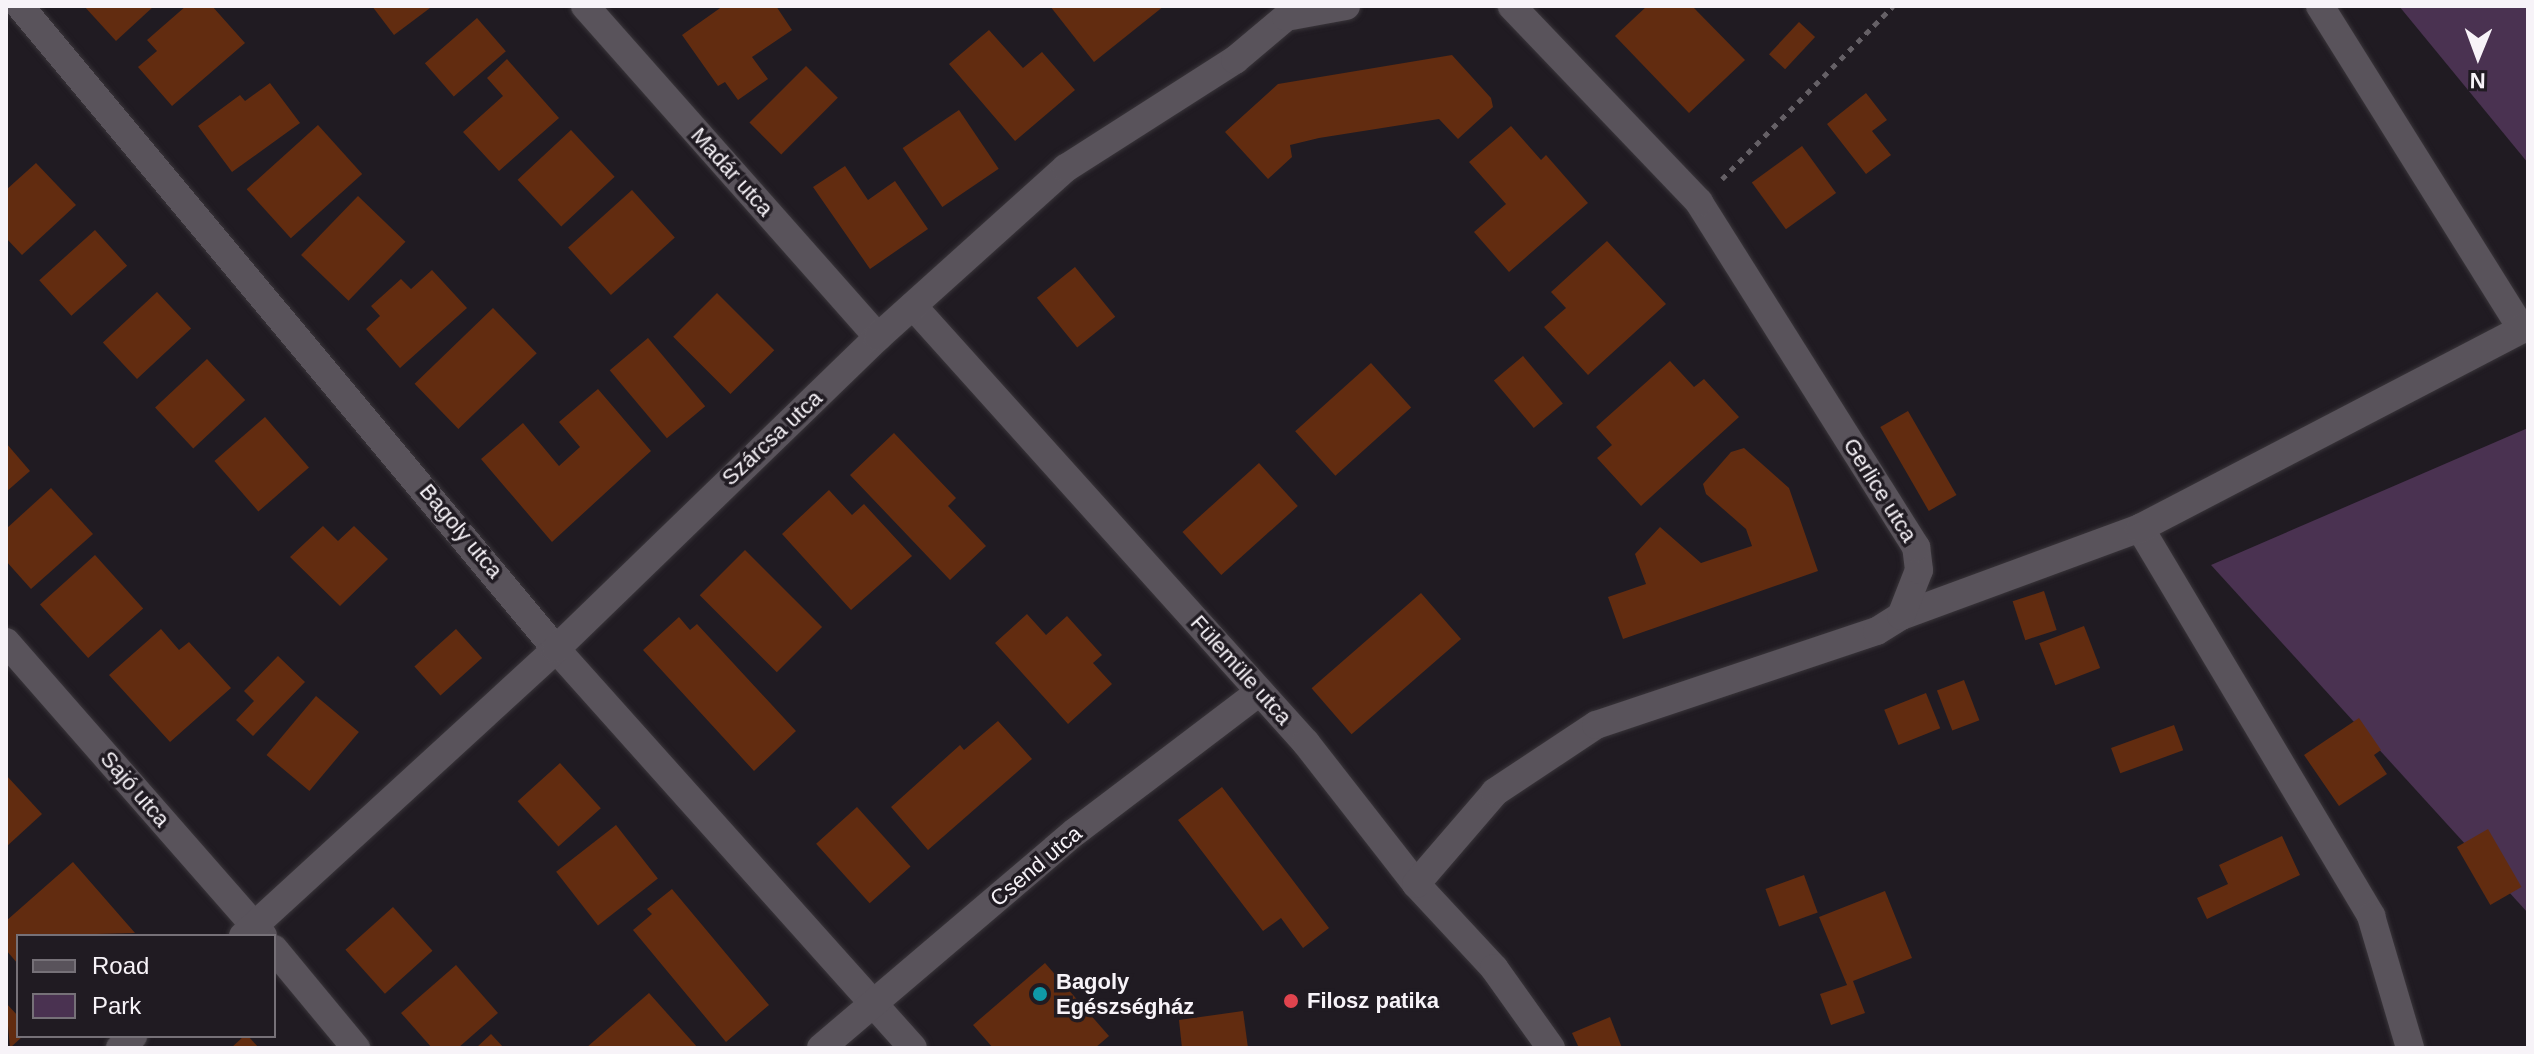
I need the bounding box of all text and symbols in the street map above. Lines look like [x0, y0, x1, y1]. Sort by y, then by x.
north arrow [2438, 16, 2518, 96]
text: N [2469, 68, 2486, 93]
street label: Madár utca [685, 122, 779, 222]
street label: Szárcsa utca [716, 385, 828, 491]
street label: Gerlice utca [1838, 433, 1922, 547]
street label: Bagoly utca [414, 478, 508, 584]
street label: Fülemüle utca [1185, 610, 1297, 730]
street label: Sajó utca [95, 746, 175, 832]
street label: Csend utca [985, 820, 1087, 912]
legend [16, 934, 276, 1038]
text: Road [92, 952, 149, 979]
place label: Bagoly Egészségház [1056, 968, 1194, 1020]
marker: Bagoly Egészségház [1031, 985, 1049, 1003]
place label: Filosz patika [1307, 988, 1439, 1014]
text: Park [92, 992, 141, 1019]
marker: Filosz patika [1282, 992, 1300, 1010]

